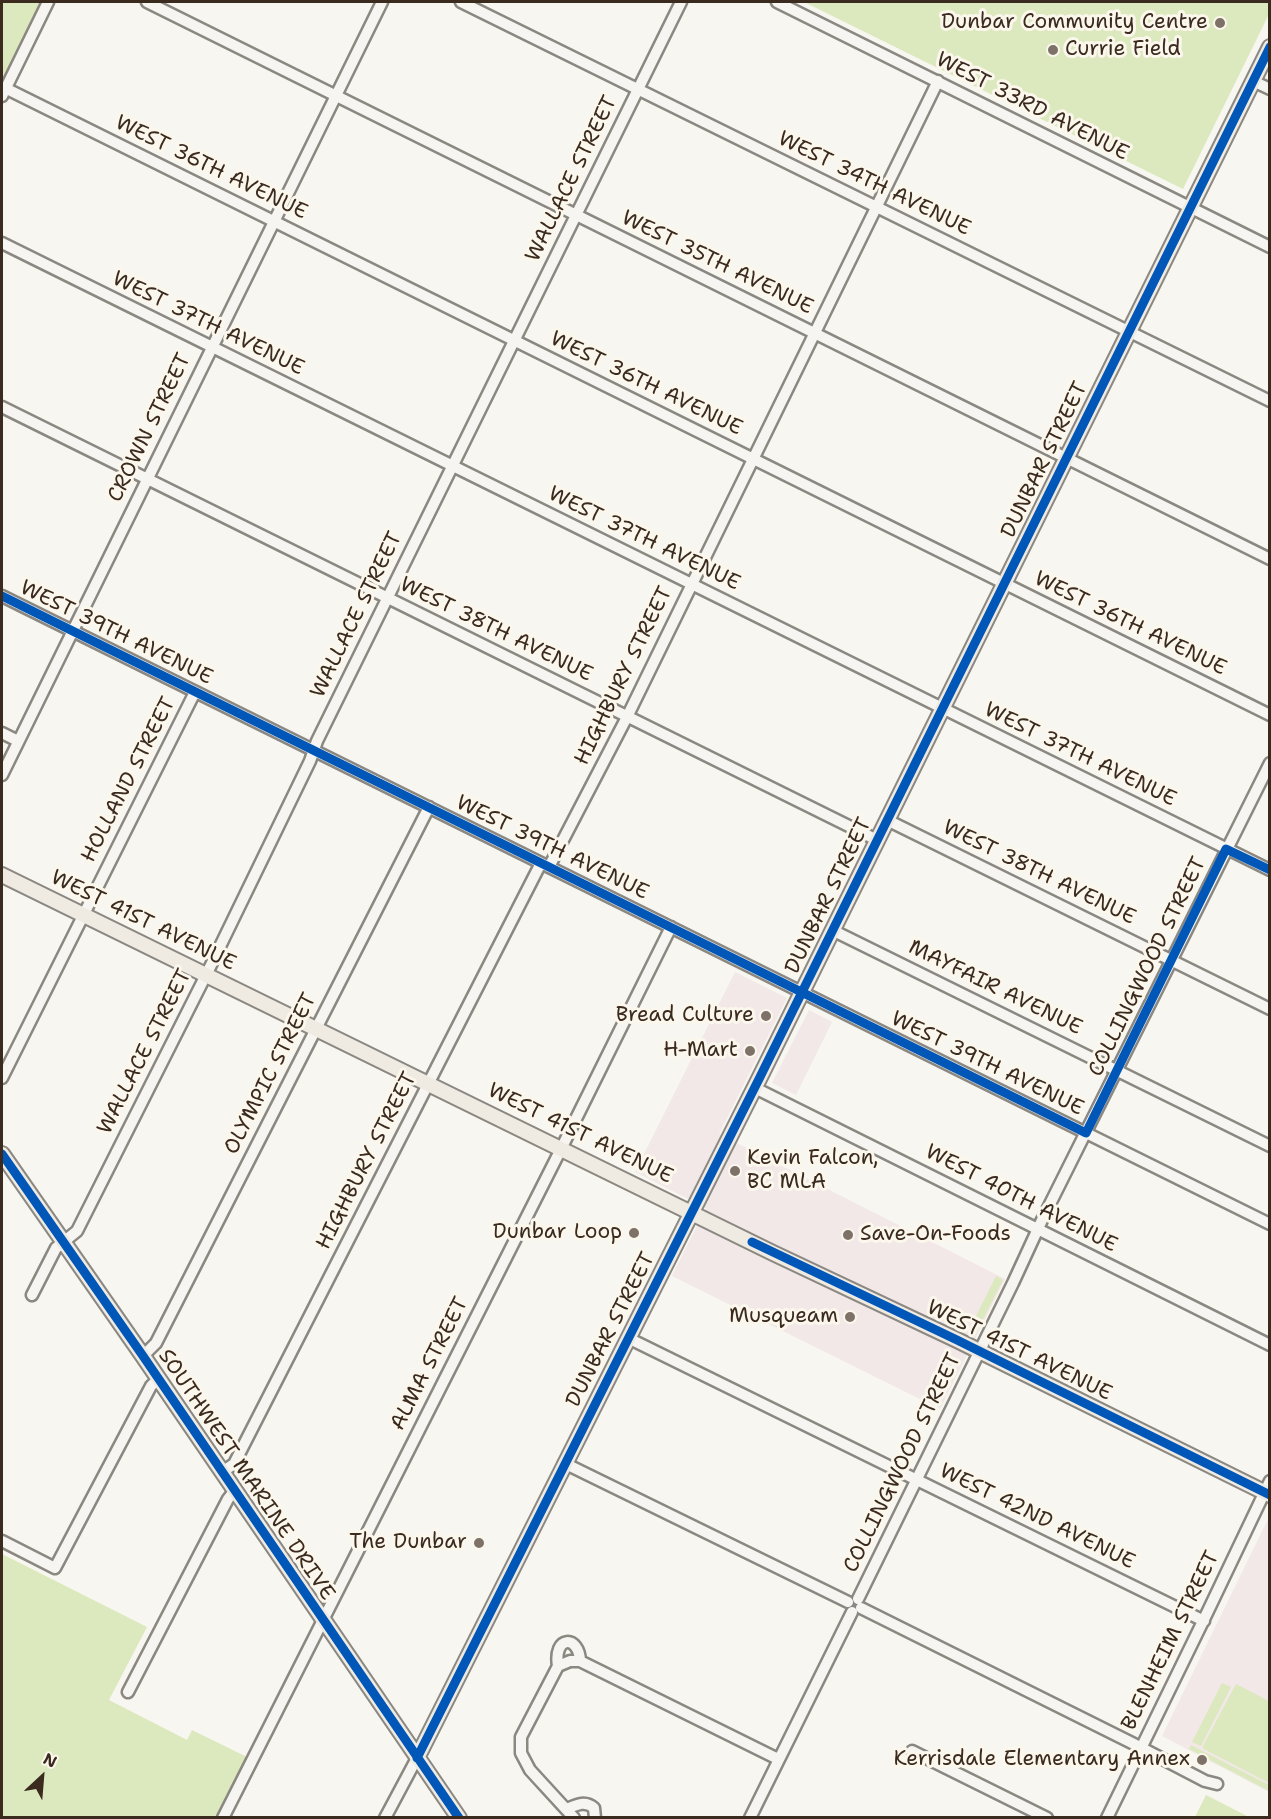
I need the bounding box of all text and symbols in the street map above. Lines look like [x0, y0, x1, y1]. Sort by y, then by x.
place label: Dunbar Community Centre [941, 10, 1208, 36]
marker: Dunbar Community Centre [1213, 16, 1227, 30]
place label: Currie Field [1065, 37, 1181, 63]
marker: Currie Field [1046, 43, 1060, 57]
street label: WEST 33RD AVENUE [931, 47, 1133, 167]
street label: WALLACE STREET [521, 92, 623, 266]
street label: WEST 36TH AVENUE [111, 110, 311, 226]
street label: WEST 34TH AVENUE [774, 126, 974, 242]
street label: WEST 35TH AVENUE [617, 206, 817, 320]
street label: WEST 37TH AVENUE [108, 267, 308, 381]
street label: WEST 36TH AVENUE [546, 326, 746, 442]
street label: CROWN STREET [103, 350, 197, 506]
street label: DUNBAR STREET [996, 378, 1094, 542]
street label: WEST 37TH AVENUE [544, 482, 744, 596]
street label: WALLACE STREET [306, 528, 408, 702]
street label: WEST 36TH AVENUE [1030, 566, 1230, 682]
street label: WEST 38TH AVENUE [395, 572, 597, 688]
street label: WEST 39TH AVENUE [16, 575, 216, 691]
street label: HIGHBURY STREET [570, 583, 678, 769]
street label: HOLLAND STREET [76, 693, 182, 867]
street label: WEST 37TH AVENUE [980, 698, 1180, 812]
street label: WEST 39TH AVENUE [452, 790, 652, 906]
street label: DUNBAR STREET [780, 814, 878, 978]
street label: WEST 38TH AVENUE [938, 815, 1140, 931]
street label: COLLINGWOOD STREET [1084, 853, 1212, 1081]
street label: WEST 41ST AVENUE [46, 865, 240, 977]
street label: MAYFAIR AVENUE [904, 935, 1086, 1041]
street label: WALLACE STREET [93, 965, 197, 1139]
street label: OLYMPIC STREET [219, 989, 323, 1159]
place label: Bread Culture [616, 1003, 754, 1029]
street label: WEST 39TH AVENUE [887, 1006, 1087, 1122]
marker: Bread Culture [759, 1009, 773, 1023]
place label: H-Mart [663, 1038, 738, 1064]
marker: H-Mart [743, 1044, 757, 1058]
street label: HIGHBURY STREET [311, 1068, 423, 1254]
street label: WEST 41ST AVENUE [483, 1078, 677, 1190]
street label: WEST 40TH AVENUE [921, 1140, 1121, 1258]
place label: Kevin Falcon, BC MLA [747, 1146, 879, 1196]
marker: Kevin Falcon, BC MLA [728, 1164, 742, 1178]
place label: Dunbar Loop [493, 1220, 622, 1246]
place label: Save-On-Foods [860, 1222, 1011, 1248]
marker: Dunbar Loop [627, 1226, 641, 1240]
marker: Save-On-Foods [841, 1228, 855, 1242]
street label: DUNBAR STREET [561, 1248, 661, 1412]
street label: ALMA STREET [386, 1293, 474, 1435]
street label: WEST 41ST AVENUE [922, 1295, 1116, 1407]
place label: Musqueam [729, 1304, 838, 1330]
marker: Musqueam [843, 1310, 857, 1324]
street label: SOUTHWEST MARINE DRIVE [152, 1345, 340, 1605]
street label: COLLINGWOOD STREET [839, 1349, 967, 1577]
street label: WEST 42ND AVENUE [935, 1459, 1139, 1575]
place label: The Dunbar [349, 1530, 467, 1556]
marker: The Dunbar [472, 1536, 486, 1550]
street label: BLENHEIM STREET [1117, 1547, 1225, 1735]
north arrow [12, 1747, 72, 1807]
place label: Kerrisdale Elementary Annex [894, 1747, 1190, 1773]
text: N [40, 1748, 60, 1773]
marker: Kerrisdale Elementary Annex [1195, 1753, 1209, 1767]

